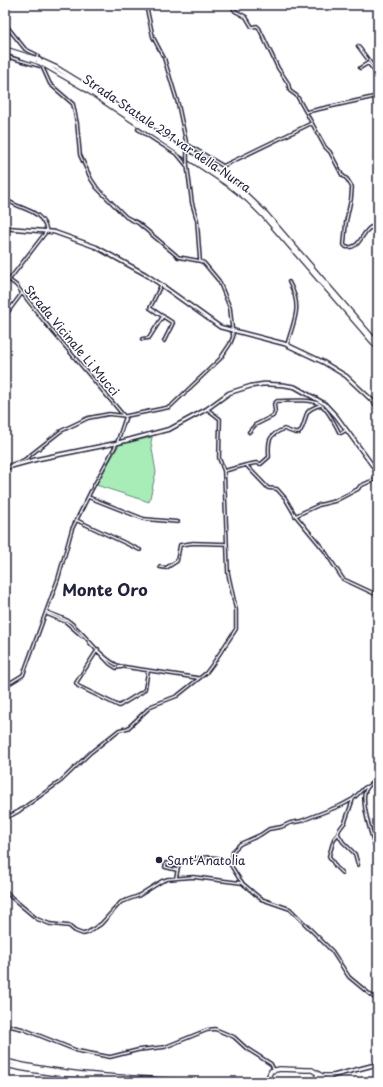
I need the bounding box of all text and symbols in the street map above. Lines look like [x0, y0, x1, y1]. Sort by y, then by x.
street label: Strada Statale 291 var della Nurra [79, 70, 255, 197]
street label: Strada Vicinale Li Mucci [20, 281, 124, 399]
district label: Monte Oro [62, 577, 148, 601]
place label: Sant'Anatolia [167, 851, 246, 869]
marker: Sant'Anatolia [154, 855, 164, 865]

